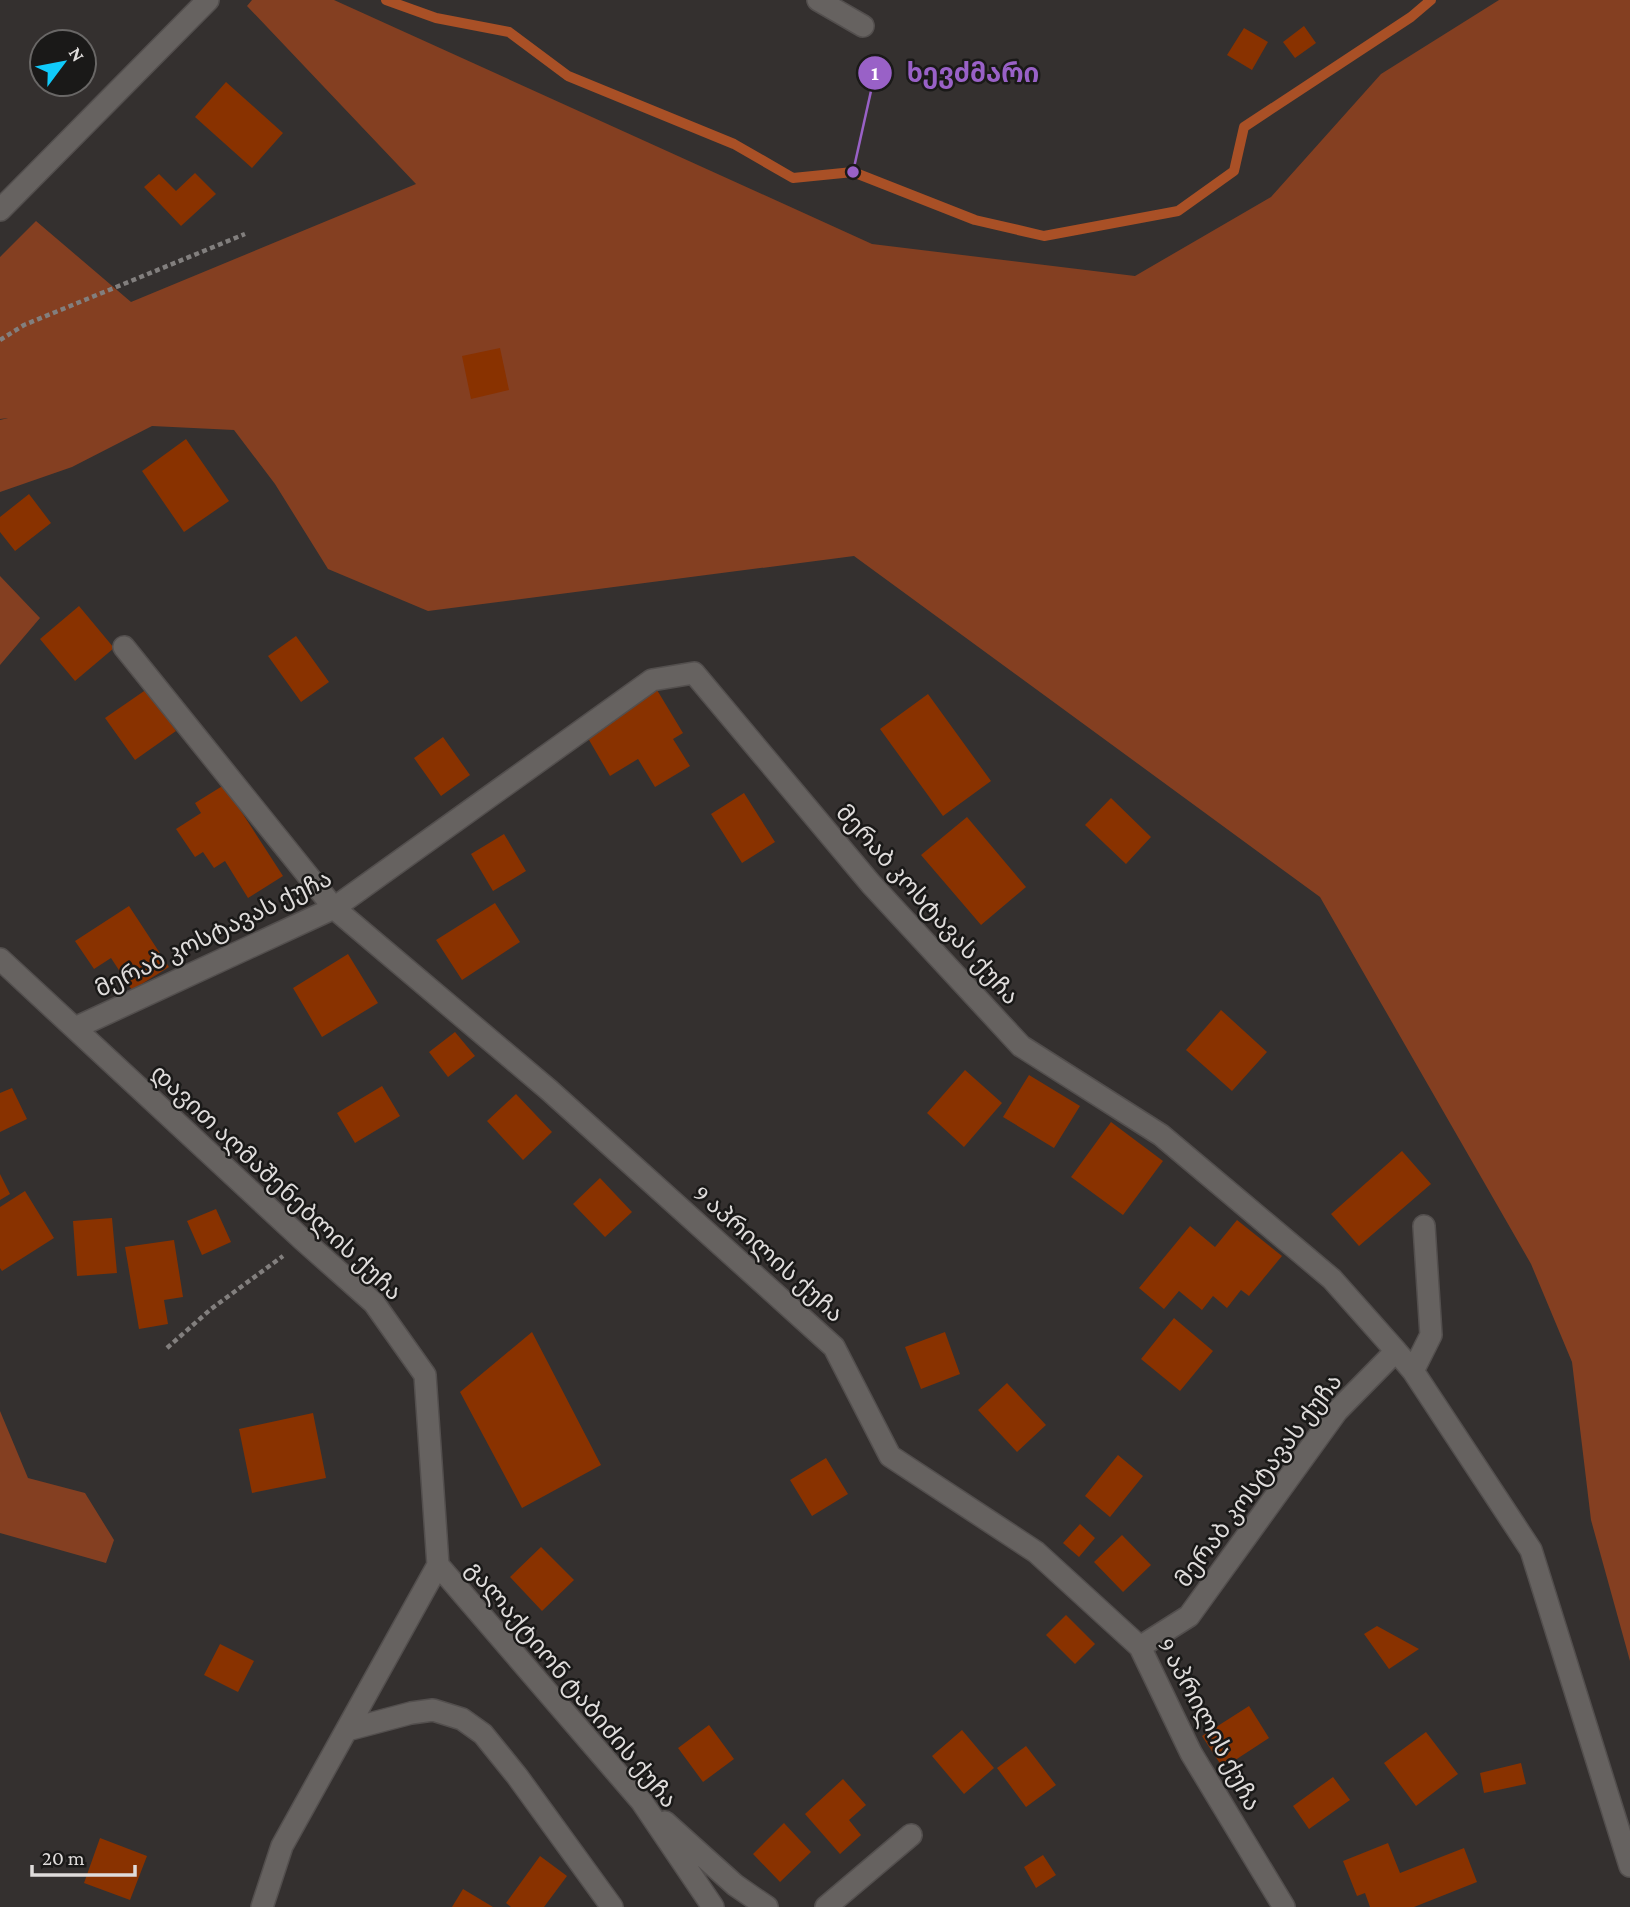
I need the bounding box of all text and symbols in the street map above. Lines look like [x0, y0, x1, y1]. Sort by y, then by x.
north arrow [28, 28, 98, 98]
text: N [65, 43, 89, 65]
callout: ხევძმარი [858, 50, 1053, 97]
text: ხევძმარი [907, 59, 1039, 89]
text: 1 [871, 61, 879, 85]
street label: მერაბ კოსტავას ქუჩა [830, 798, 1025, 1010]
street label: მერაბ კოსტავას ქუჩა [90, 864, 336, 1003]
street label: დავით აღმაშენებლის ქუჩა [145, 1059, 408, 1307]
street label: 9 აპრილის ქუჩა [688, 1179, 849, 1328]
street label: მერაბ კოსტავას ქუჩა [1169, 1368, 1348, 1592]
street label: გალაქტიონ ტაბიძის ქუჩა [460, 1555, 683, 1814]
street label: 9 აპრილის ქუჩა [1152, 1633, 1267, 1815]
scale bar [32, 1834, 135, 1878]
text: 20 m [42, 1846, 85, 1870]

